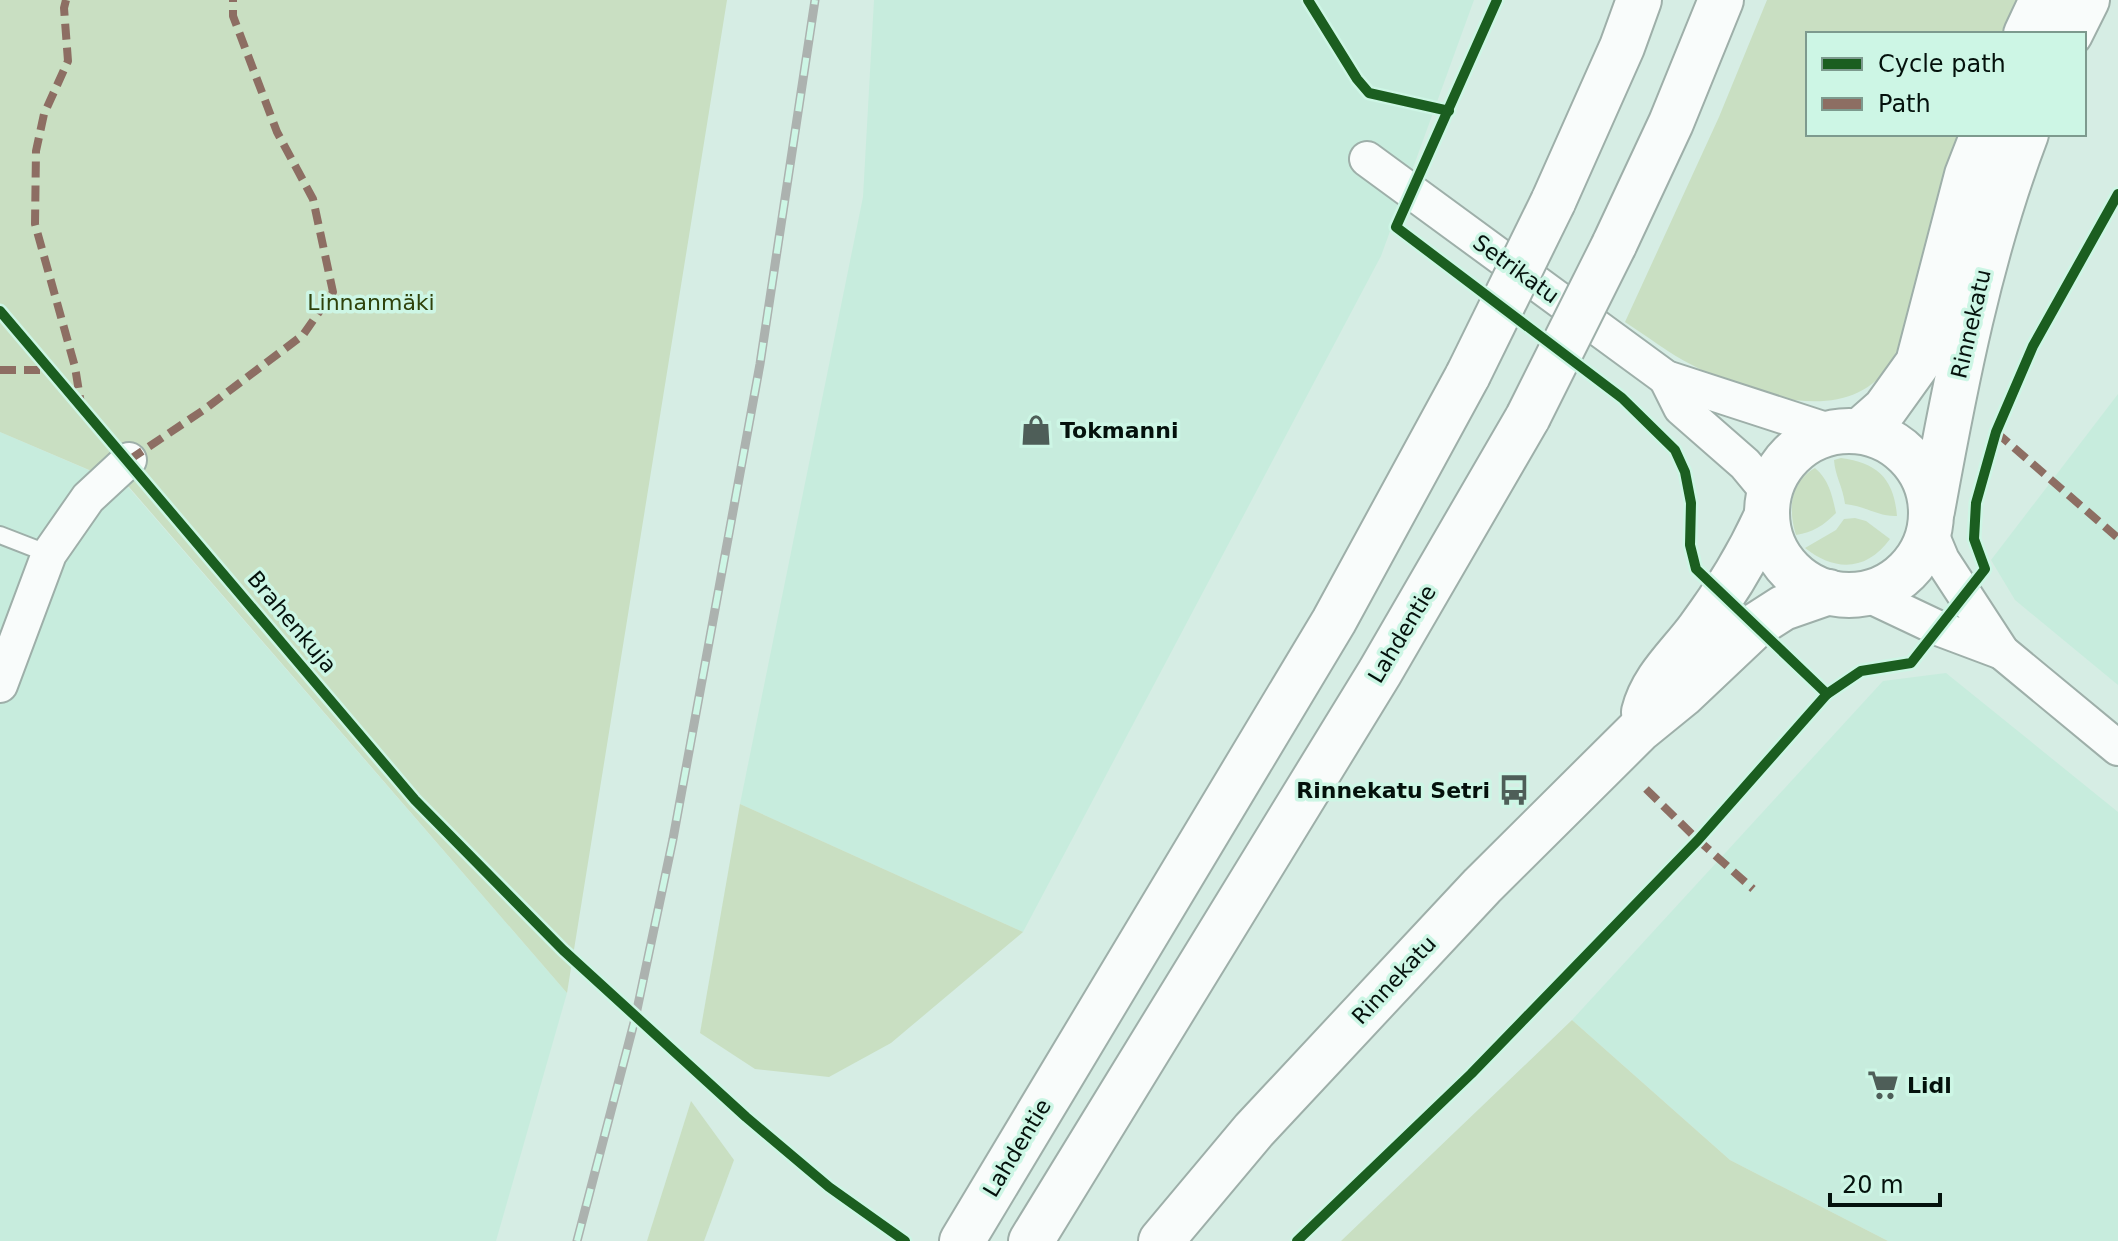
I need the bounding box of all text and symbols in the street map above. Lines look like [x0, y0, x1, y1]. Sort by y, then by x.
legend [1806, 32, 2086, 136]
text: Cycle path [1878, 50, 2006, 78]
text: Path [1878, 90, 1931, 118]
street label: Setrikatu [1468, 230, 1564, 308]
street label: Rinnekatu [1946, 267, 1996, 381]
park label: Linnanmäki [307, 290, 435, 315]
shop icon: Tokmanni [1019, 413, 1053, 447]
place label: Tokmanni [1060, 418, 1178, 443]
street label: Brahenkuja [242, 566, 342, 678]
street label: Lahdentie [1363, 581, 1441, 687]
bus stop icon: Rinnekatu Setri [1497, 773, 1531, 807]
place label: Rinnekatu Setri [1296, 778, 1490, 803]
street label: Rinnekatu [1347, 931, 1441, 1029]
supermarket icon: Lidl [1866, 1068, 1900, 1102]
place label: Lidl [1907, 1073, 1952, 1098]
street label: Lahdentie [978, 1095, 1056, 1201]
scale bar [1830, 1157, 1940, 1207]
text: 20 m [1842, 1171, 1904, 1199]

